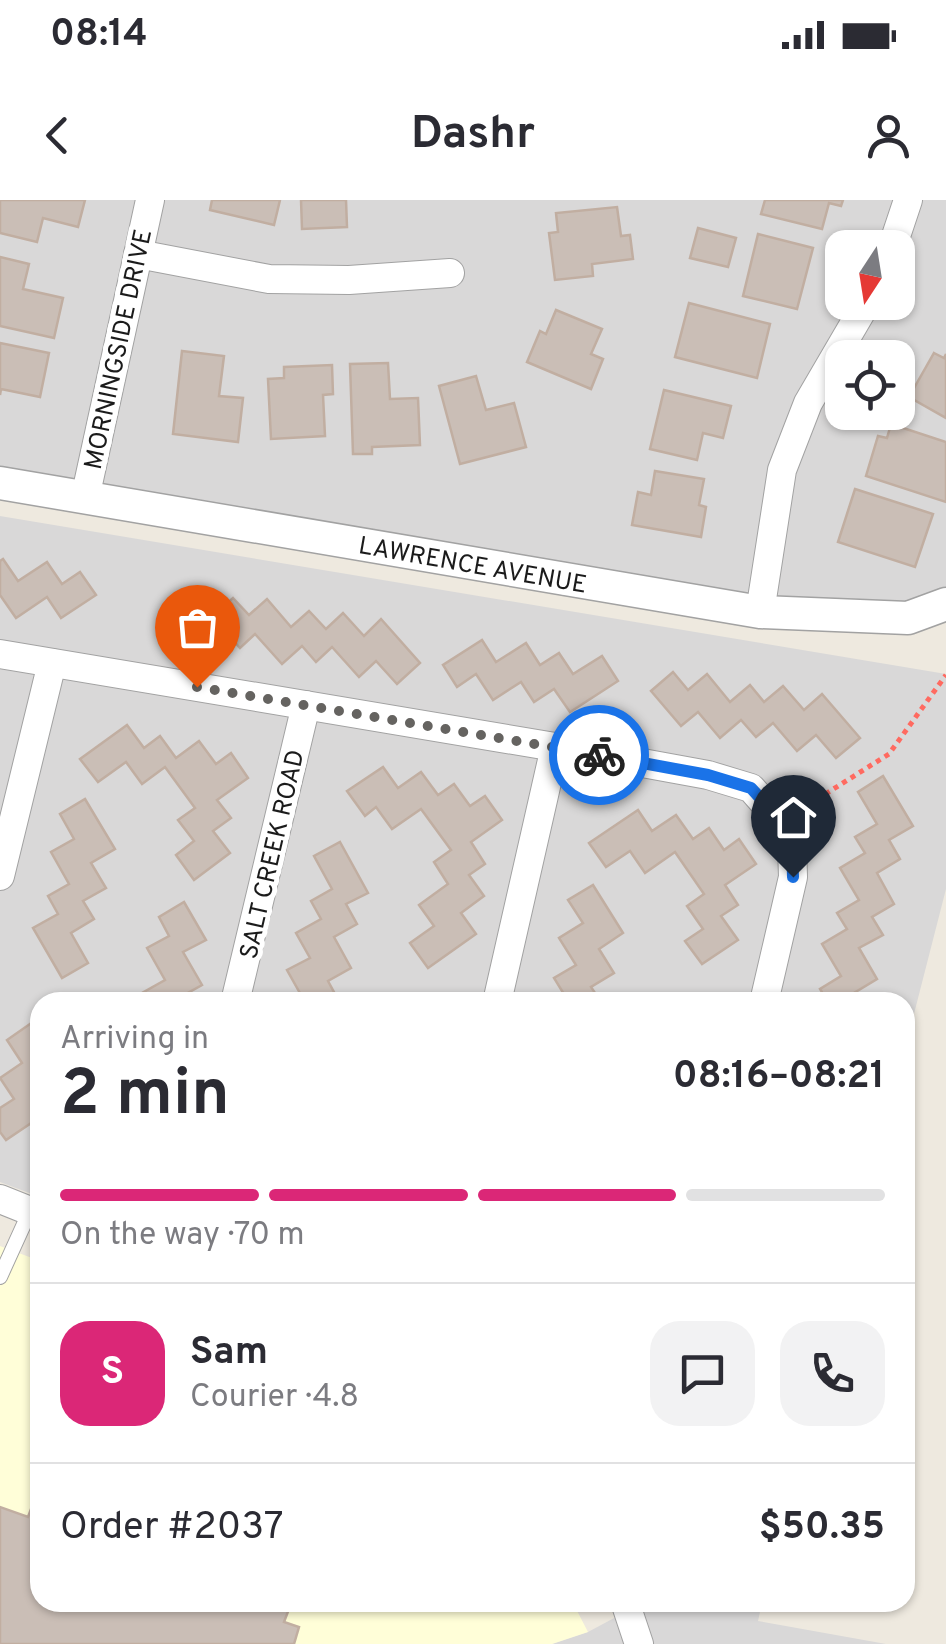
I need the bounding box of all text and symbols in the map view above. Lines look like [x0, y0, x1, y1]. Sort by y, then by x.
text: 08:14 [50, 11, 148, 60]
text: Dashr [411, 107, 535, 164]
icon: back [30, 108, 85, 163]
icon: person [861, 108, 916, 163]
street label: MORNINGSIDE DRIVE [79, 226, 161, 473]
north arrow [825, 230, 915, 320]
map controls [825, 230, 915, 430]
button: locate [825, 340, 915, 430]
street label: LAWRENCE AVENUE [356, 531, 589, 603]
pin [155, 585, 240, 688]
icon: bag [170, 600, 225, 655]
courier [549, 705, 649, 805]
icon: bike [572, 728, 627, 783]
street label: SALT CREEK ROAD [234, 747, 314, 963]
pin [751, 775, 836, 878]
icon: home [766, 790, 821, 845]
text: Arriving in [60, 1020, 209, 1060]
text: 08:16–08:21 [673, 1053, 885, 1102]
text: 2 min [60, 1056, 230, 1138]
text: On the way · 70 m [60, 1216, 305, 1256]
button: chat [650, 1321, 755, 1426]
button: phone [780, 1321, 885, 1426]
text: Sam [190, 1329, 268, 1378]
text: S [101, 1349, 124, 1398]
text: Courier · 4.8 [190, 1378, 359, 1418]
text: Order #2037 [60, 1504, 284, 1553]
text: $50.35 [759, 1504, 885, 1553]

